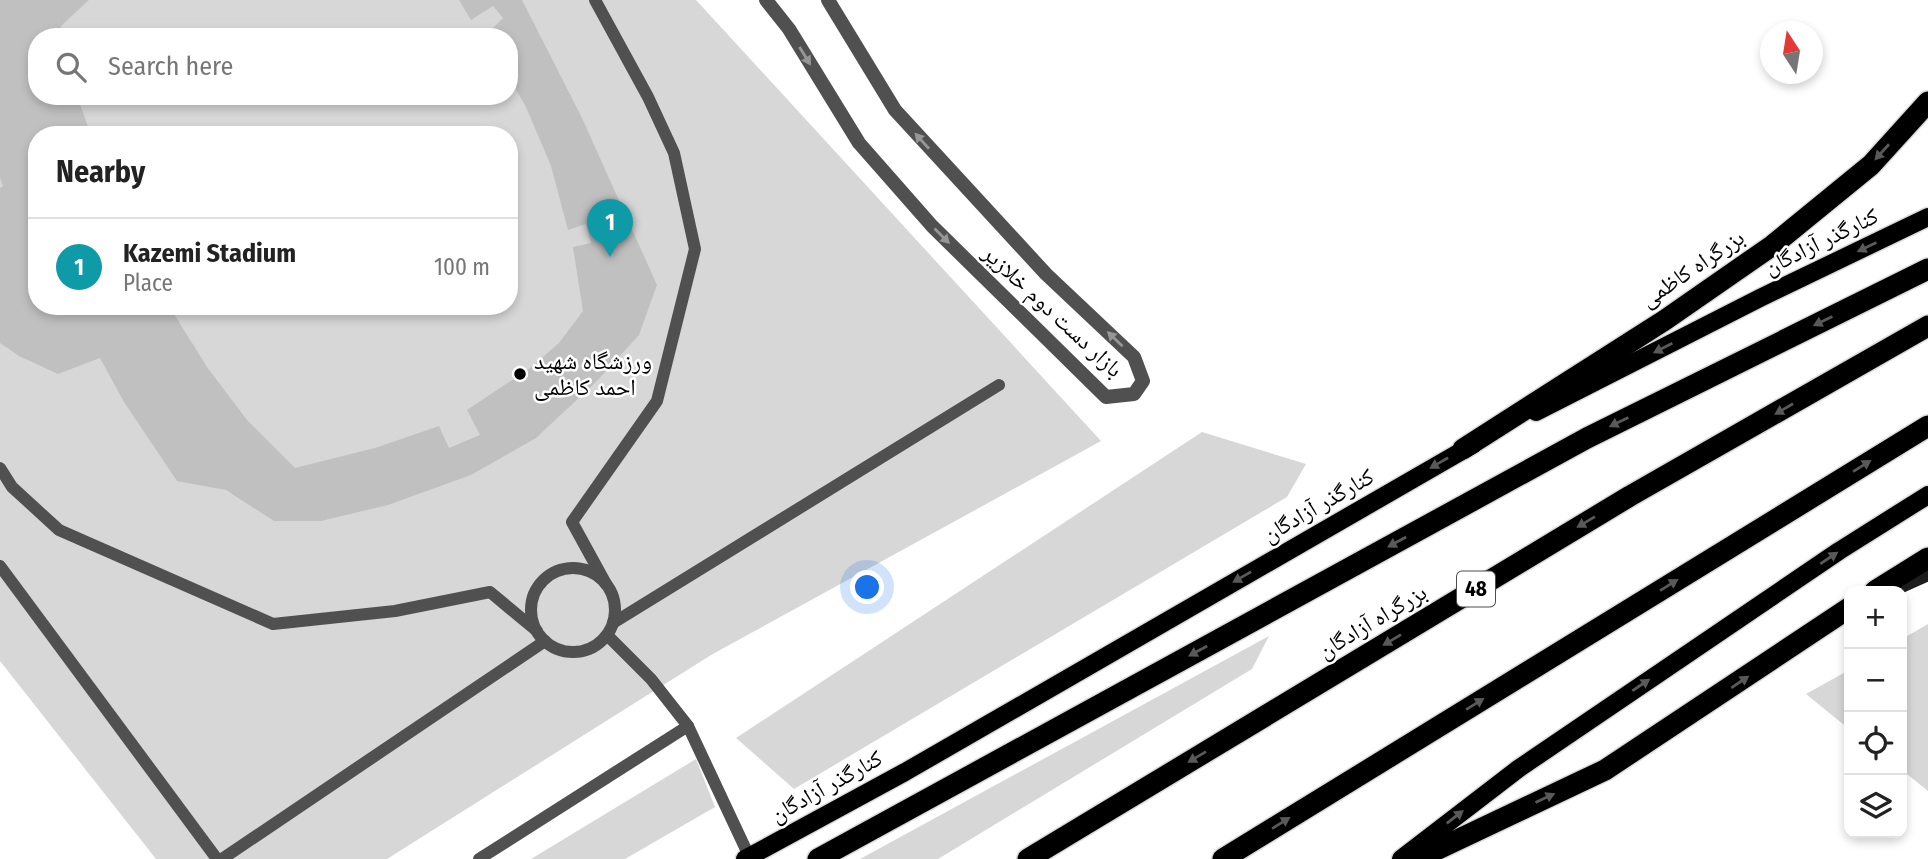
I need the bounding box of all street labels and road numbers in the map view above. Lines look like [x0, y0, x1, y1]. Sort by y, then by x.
street label: کنارگذر آزادگان [1759, 201, 1883, 281]
street label: بزرگراه کاظمی [1635, 223, 1749, 313]
street label: بازار دست دوم خلازیر [975, 238, 1129, 385]
street label: کنارگذر آزادگان [1257, 462, 1379, 548]
road number: 48 [1457, 572, 1495, 606]
street label: بزرگراه آزادگان [1313, 578, 1431, 664]
street label: کنارگذر آزادگان [765, 744, 887, 828]

